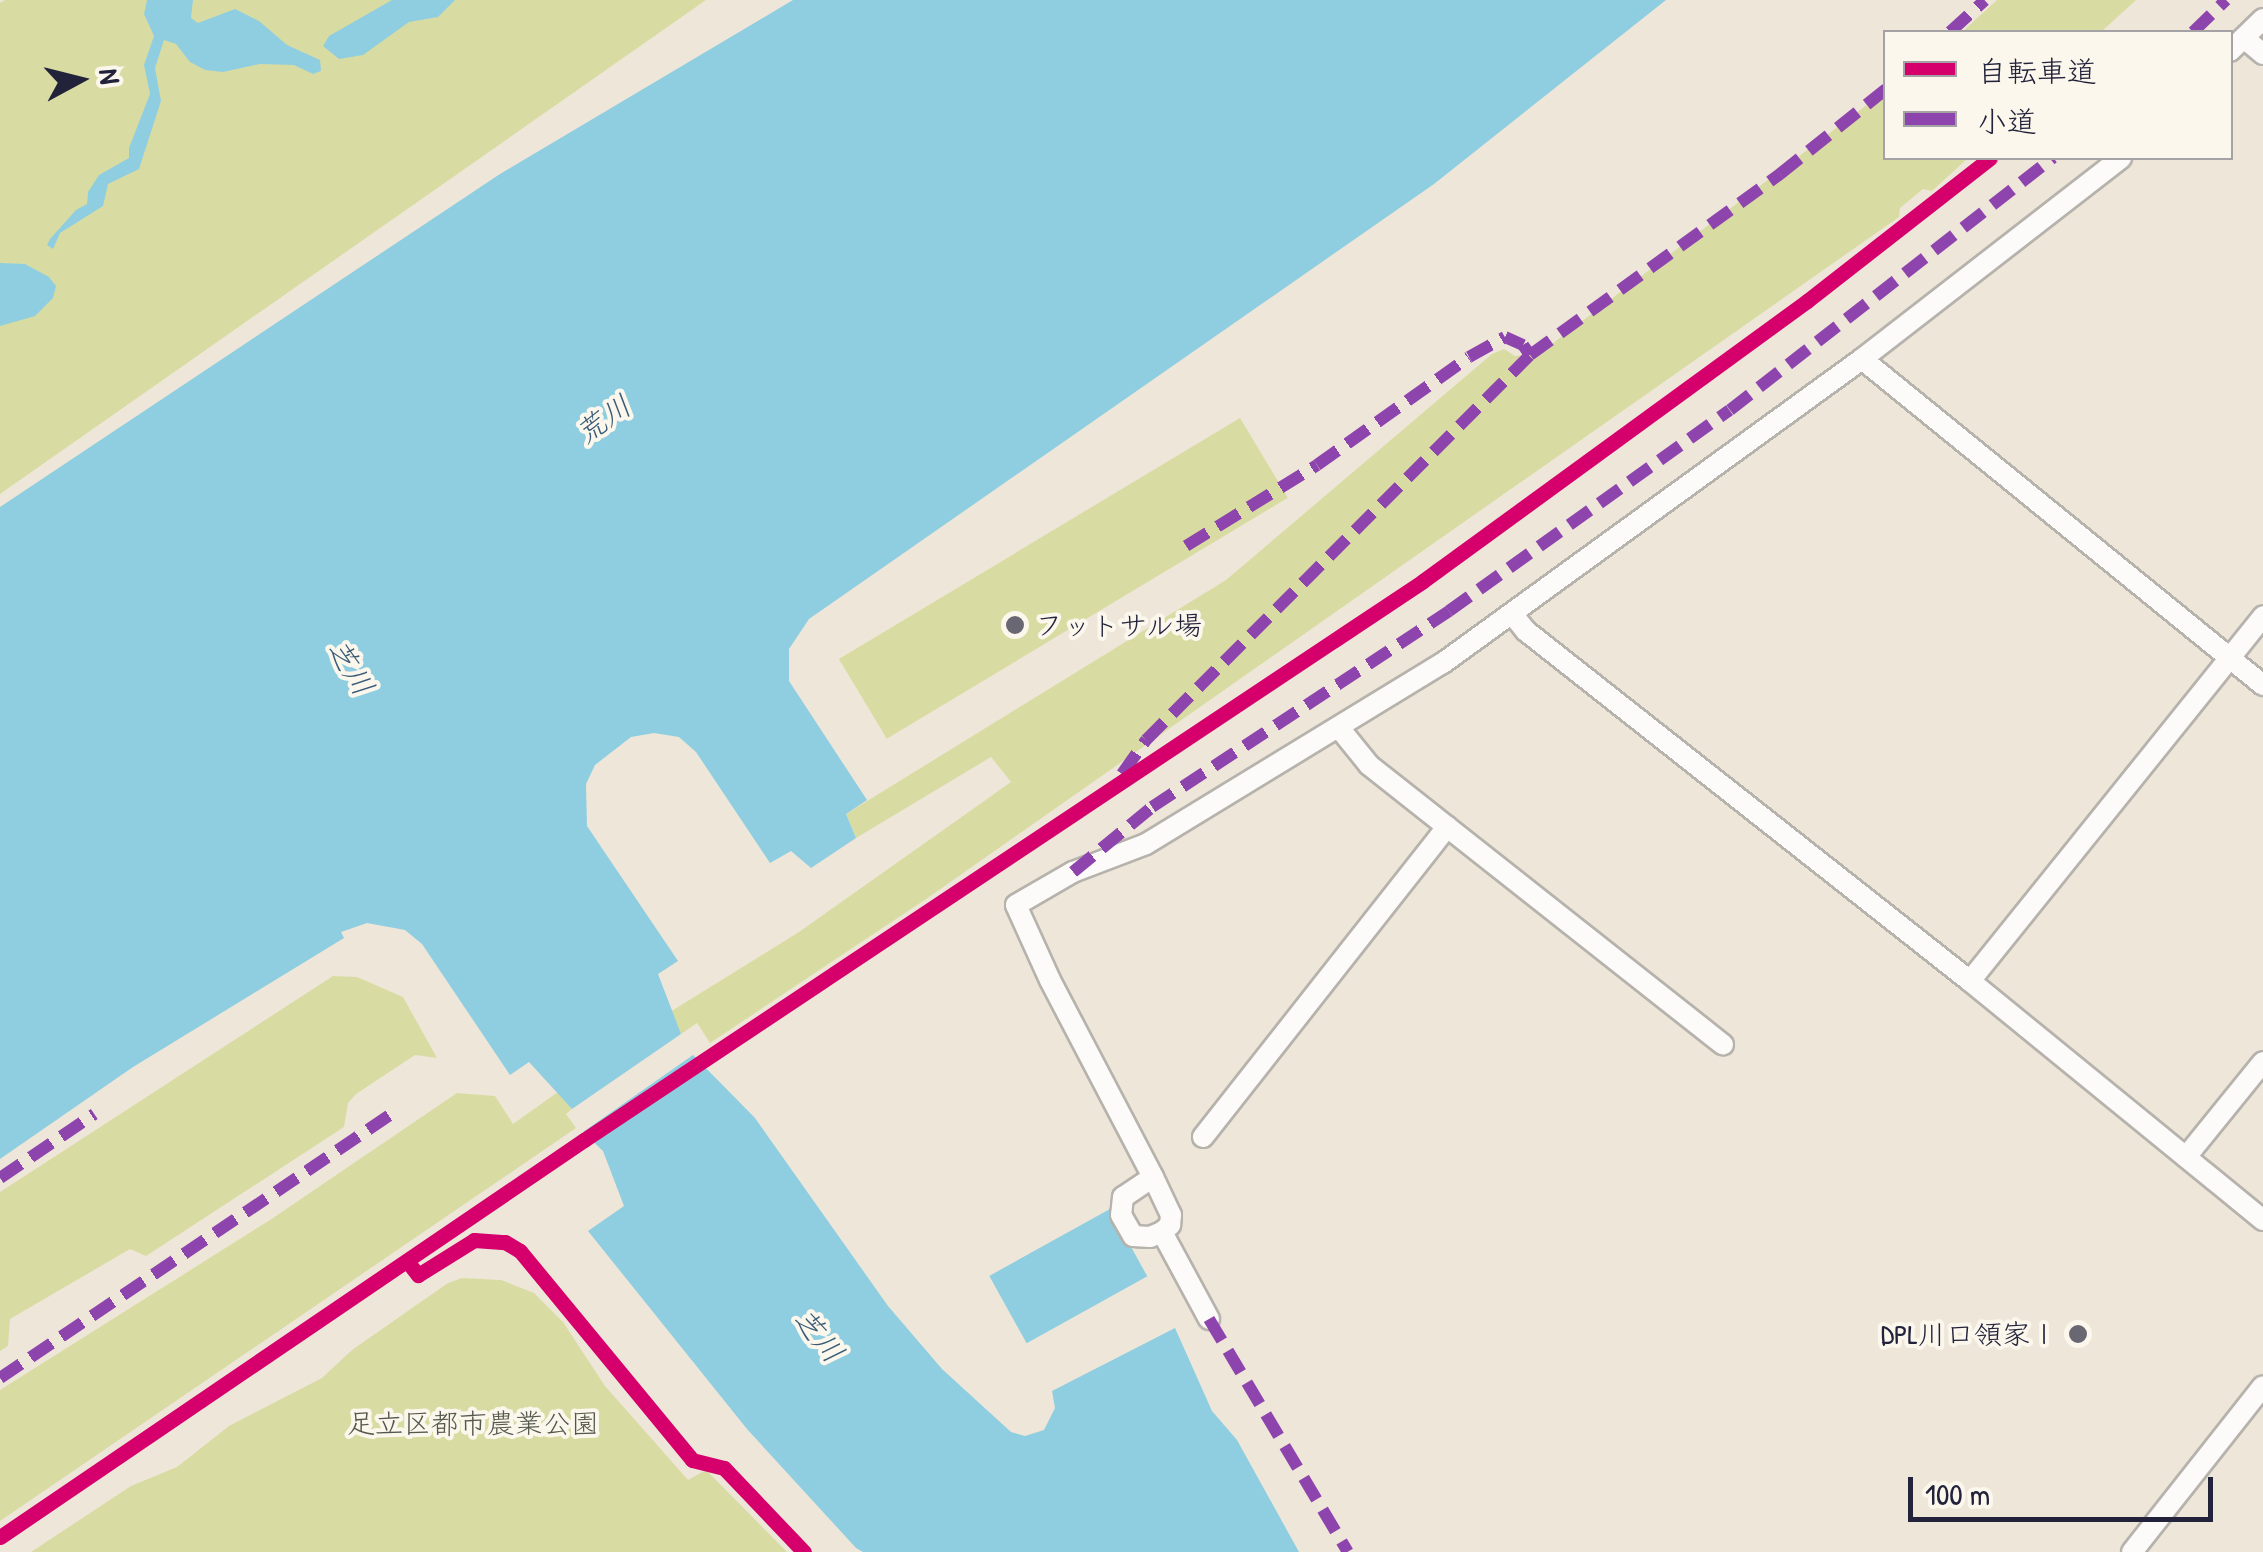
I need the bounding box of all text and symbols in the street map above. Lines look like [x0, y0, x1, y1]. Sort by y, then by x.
north arrow [30, 30, 130, 130]
legend [1883, 30, 2233, 160]
text: 自転車道 [1977, 51, 2097, 91]
text: N [90, 67, 130, 86]
text: 小道 [1977, 101, 2037, 141]
water label: 荒川 [568, 387, 638, 451]
place label: フットサル場 [1035, 608, 1203, 642]
marker: フットサル場 [1004, 614, 1026, 636]
water label: 芝川 [320, 632, 382, 702]
water label: 芝川 [786, 1300, 852, 1370]
place label: DPL川口領家Ⅰ [1881, 1317, 2058, 1351]
marker: DPL川口領家Ⅰ [2067, 1323, 2089, 1345]
park label: 足立区都市農業公園 [347, 1406, 599, 1440]
scale bar [1913, 1457, 2218, 1519]
text: 100 m [1925, 1474, 1990, 1514]

